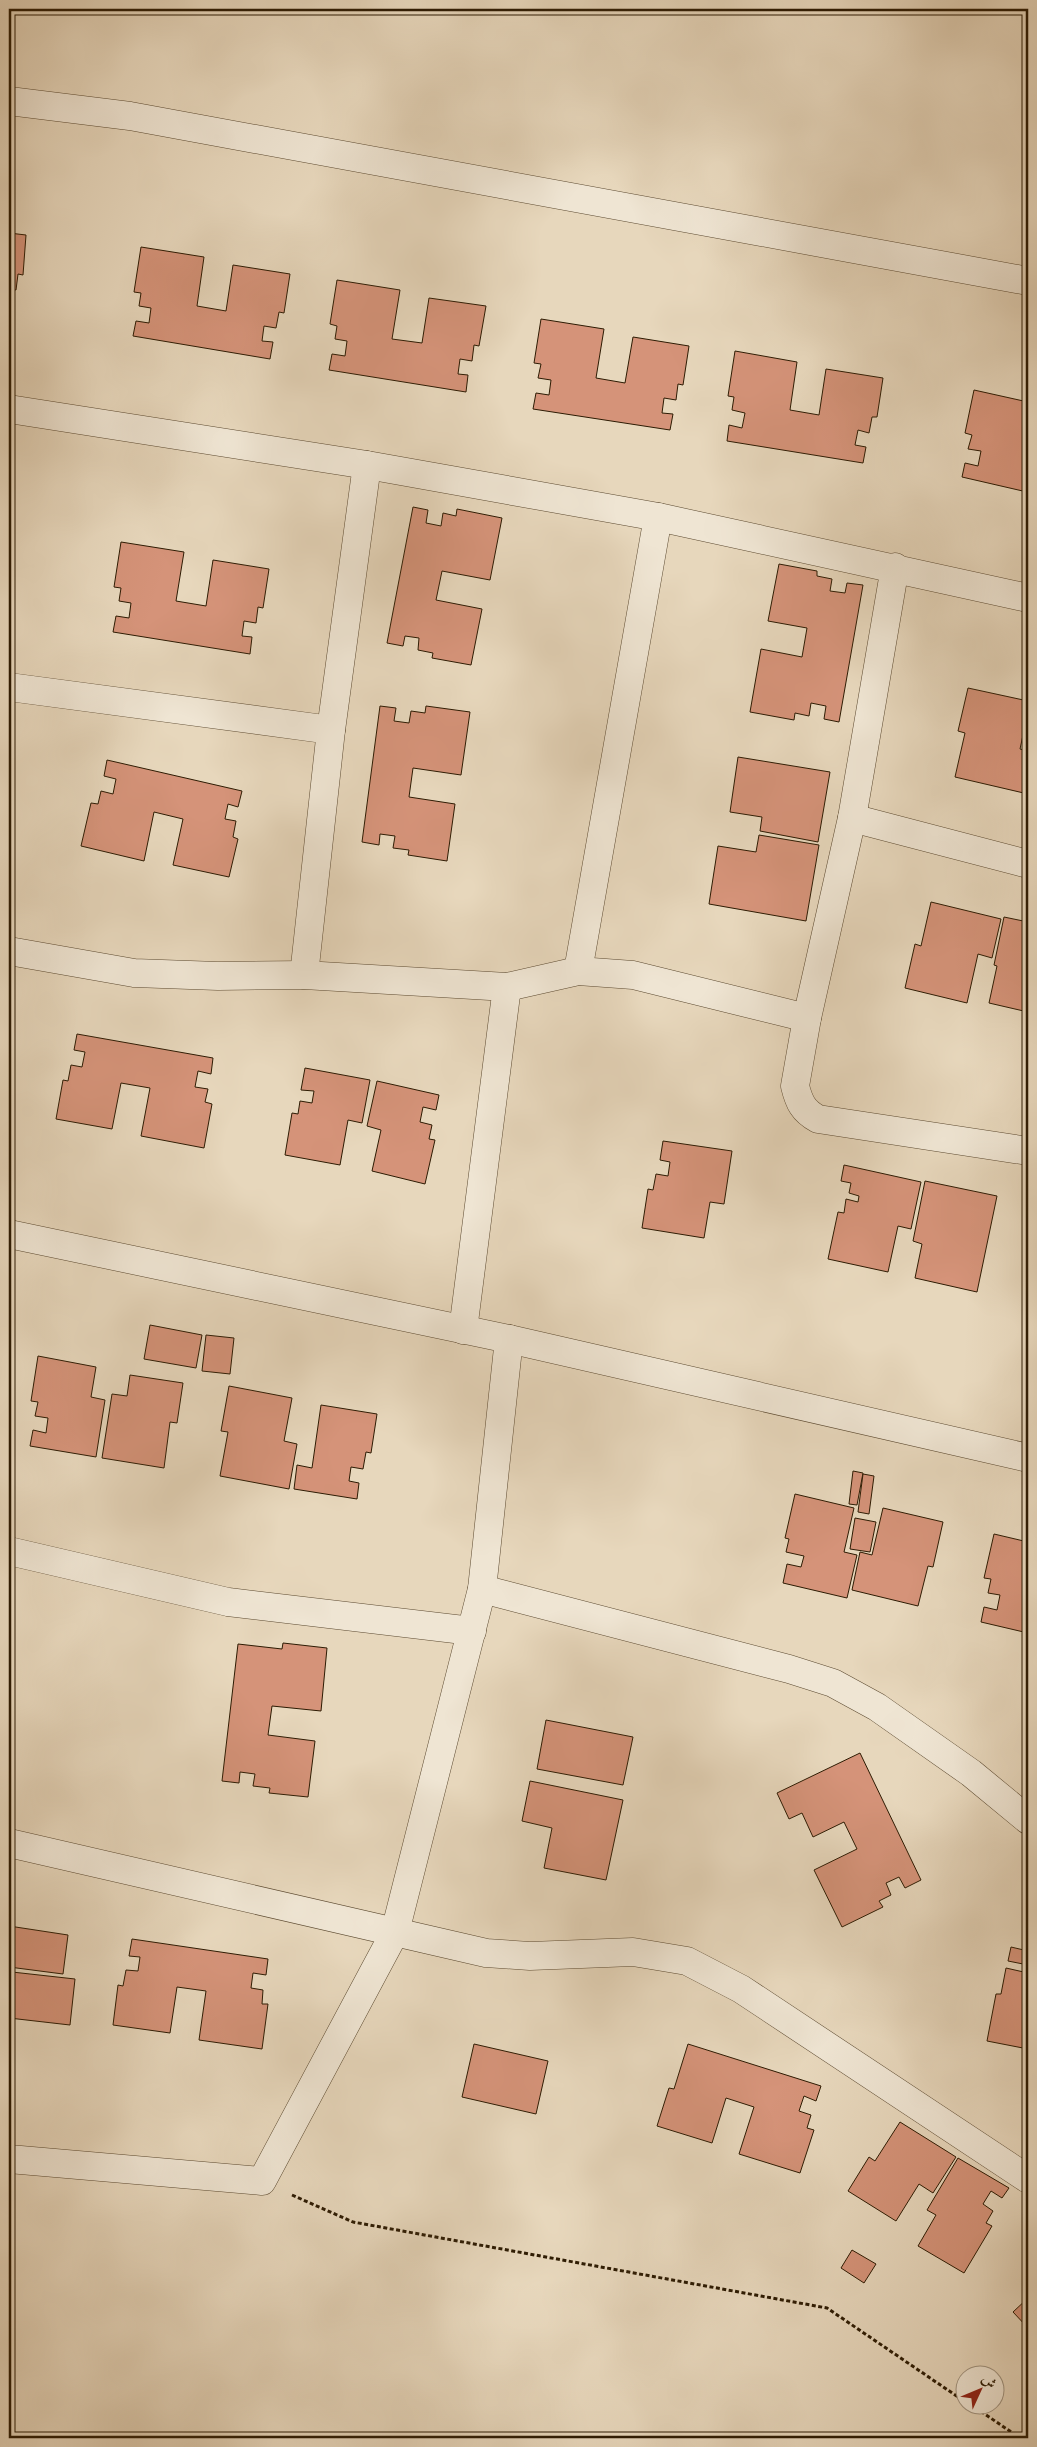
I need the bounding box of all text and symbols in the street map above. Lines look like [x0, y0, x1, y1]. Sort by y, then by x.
north arrow [954, 2364, 1004, 2414]
text: ش [977, 2370, 1000, 2393]

